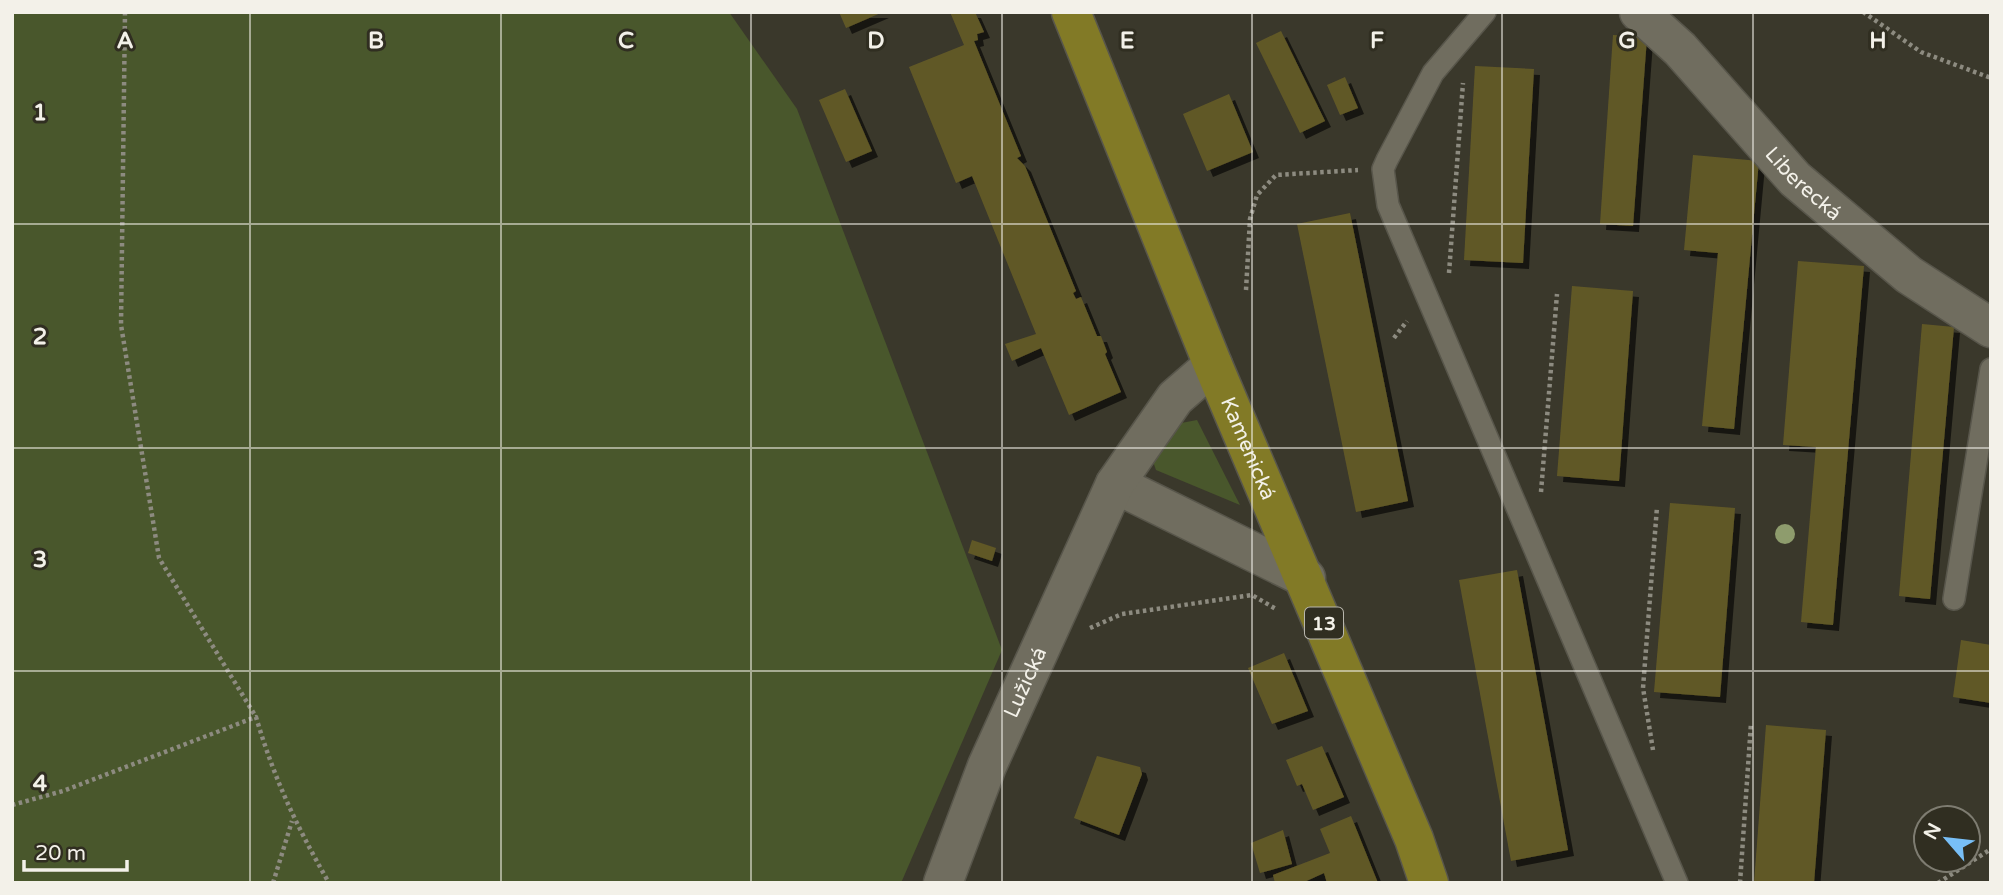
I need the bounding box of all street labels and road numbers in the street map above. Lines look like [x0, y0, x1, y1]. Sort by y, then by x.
street label: Liberecká [1759, 142, 1847, 226]
street label: Kamenická [1215, 393, 1281, 504]
road number: 13 [1305, 608, 1343, 638]
street label: Lužická [999, 643, 1052, 722]

